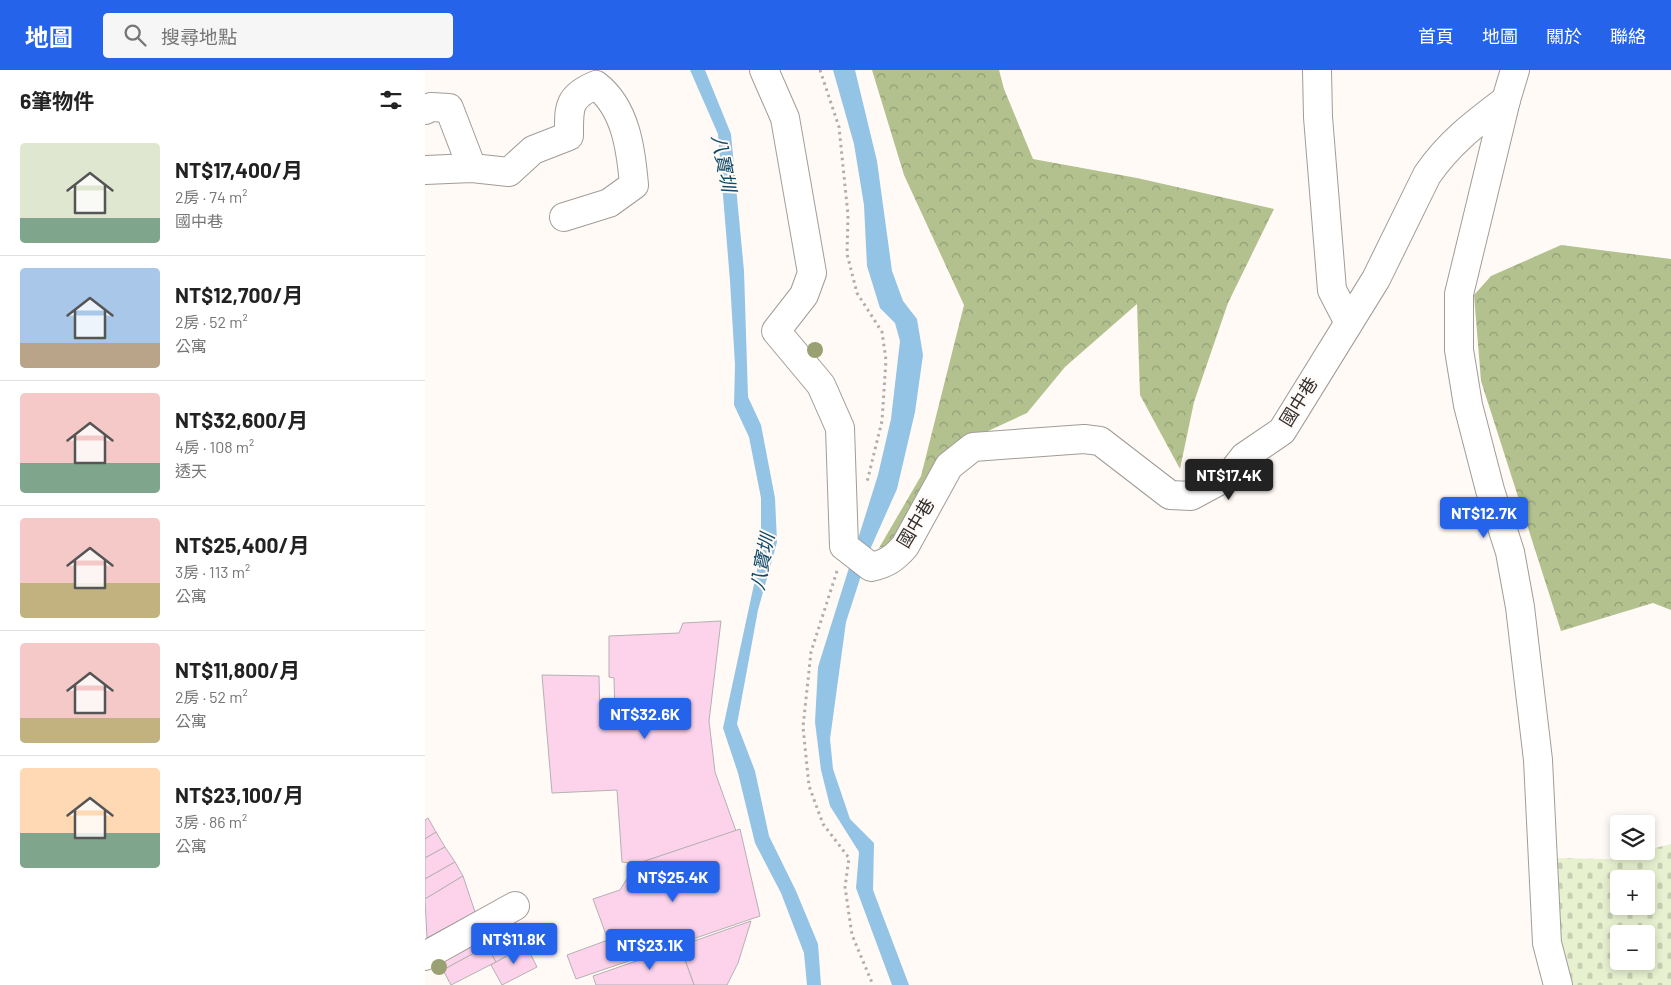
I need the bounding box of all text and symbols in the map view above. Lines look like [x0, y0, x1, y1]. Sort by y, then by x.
search box [103, 13, 453, 58]
icon: search [121, 21, 149, 49]
text: 地圖 [25, 22, 73, 51]
text: 搜尋地點 [161, 25, 237, 48]
text: 首頁 [1418, 25, 1454, 47]
text: 地圖 [1482, 25, 1518, 47]
text: 關於 [1546, 25, 1582, 47]
text: 聯絡 [1610, 25, 1646, 47]
icon: filters [377, 86, 405, 114]
text: 6筆物件 [20, 88, 94, 113]
water label: 八寶圳 [708, 133, 742, 196]
text: NT$17,400/月 [175, 157, 303, 182]
icon: home [60, 163, 120, 223]
text: 2房 · 74 m² [175, 187, 247, 206]
text: 國中巷 [175, 211, 223, 230]
text: NT$12,700/月 [175, 282, 303, 307]
icon: home [60, 288, 120, 348]
text: 2房 · 52 m² [175, 312, 248, 331]
text: 公寓 [175, 336, 207, 355]
street label: 國中巷 [1275, 373, 1322, 430]
text: NT$32,600/月 [175, 407, 308, 432]
icon: home [60, 413, 120, 473]
text: 4房 · 108 m² [175, 437, 254, 456]
pin: NT$17.4K [1177, 458, 1281, 501]
text: 透天 [175, 461, 207, 480]
text: NT$17.4K [1196, 465, 1262, 484]
street label: 國中巷 [892, 494, 938, 551]
pin: NT$12.7K [1432, 496, 1536, 539]
text: NT$12.7K [1451, 503, 1517, 522]
water label: 八寶圳 [745, 529, 779, 592]
text: NT$25,400/月 [175, 532, 309, 557]
icon: home [60, 538, 120, 598]
text: 3房 · 113 m² [175, 562, 250, 581]
text: 公寓 [175, 586, 207, 605]
text: NT$11,800/月 [175, 657, 300, 682]
icon: home [60, 663, 120, 723]
text: 2房 · 52 m² [175, 687, 248, 706]
pin: NT$32.6K [593, 698, 697, 740]
text: NT$32.6K [610, 704, 680, 723]
text: 公寓 [175, 711, 207, 730]
text: NT$23,100/月 [175, 782, 304, 807]
icon: home [60, 788, 120, 848]
text: 3房 · 86 m² [175, 812, 247, 831]
map controls [1610, 815, 1655, 970]
button: layers [1610, 815, 1655, 860]
text: 公寓 [175, 836, 207, 855]
pin: NT$25.4K [621, 860, 725, 903]
text: NT$25.4K [638, 867, 708, 886]
button: + [1610, 870, 1655, 915]
pin: NT$11.8K [462, 922, 566, 965]
button: − [1610, 925, 1655, 970]
pin: NT$23.1K [598, 928, 702, 971]
text: NT$11.8K [482, 929, 546, 948]
text: NT$23.1K [617, 935, 683, 954]

